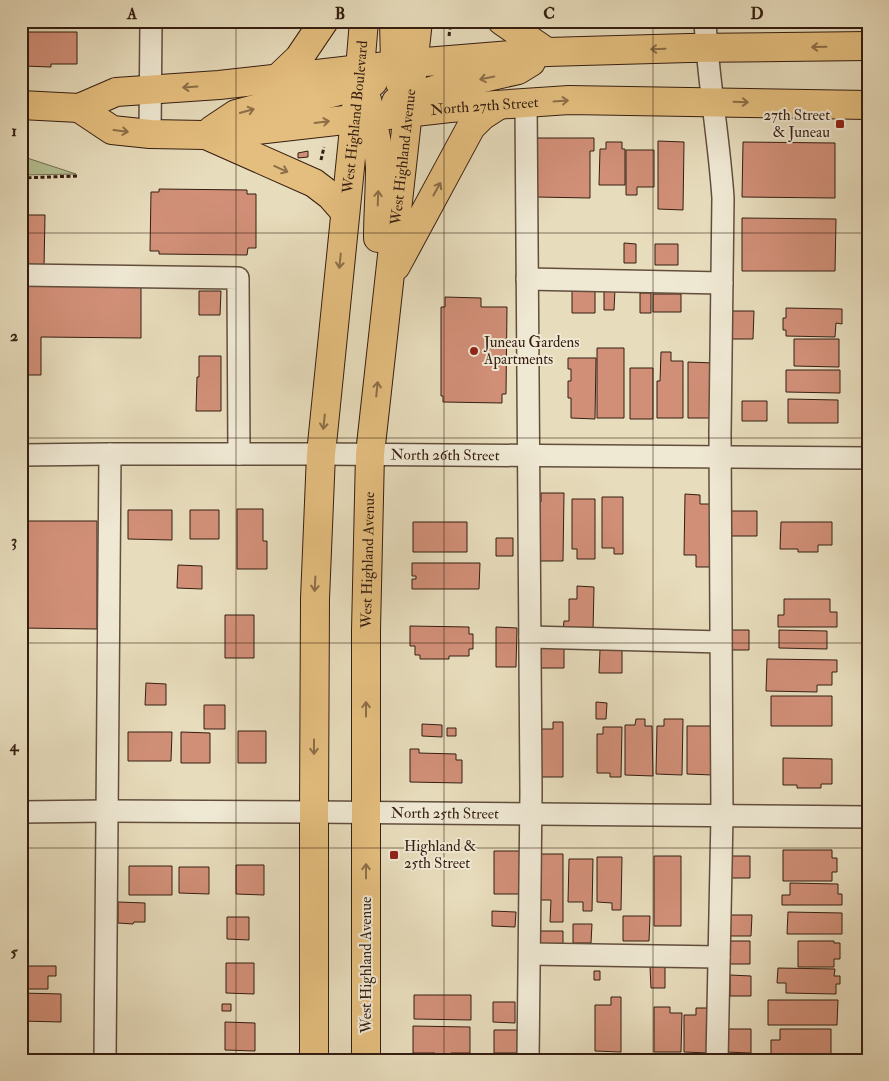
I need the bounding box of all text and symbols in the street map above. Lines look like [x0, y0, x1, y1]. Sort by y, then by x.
text: A [126, 4, 138, 24]
text: B [335, 4, 345, 24]
text: C [543, 4, 555, 24]
text: D [750, 4, 764, 24]
street label: West Highland Boulevard [338, 39, 372, 195]
one-way arrow [811, 42, 828, 52]
one-way arrow [650, 44, 666, 54]
one-way arrow [480, 73, 496, 83]
one-way arrow [182, 83, 198, 92]
street label: West Highland Avenue [386, 88, 420, 227]
street label: North 27th Street [429, 93, 539, 120]
one-way arrow [553, 96, 569, 105]
one-way arrow [732, 98, 748, 107]
one-way arrow [238, 106, 254, 116]
place label: 27th Street & Juneau [764, 106, 830, 143]
one-way arrow [314, 117, 330, 127]
marker: 27th Street & Juneau [834, 118, 846, 130]
text: 1 [11, 121, 17, 141]
one-way arrow [113, 126, 129, 136]
one-way arrow [273, 164, 288, 174]
one-way arrow [433, 182, 442, 197]
one-way arrow [374, 190, 383, 206]
one-way arrow [336, 252, 345, 268]
text: 2 [10, 326, 18, 346]
place label: Juneau Gardens Apartments [483, 333, 579, 370]
marker: Juneau Gardens Apartments [468, 345, 480, 357]
one-way arrow [372, 381, 382, 397]
one-way arrow [319, 414, 329, 430]
street label: North 26th Street [390, 445, 500, 465]
street label: West Highland Avenue [357, 491, 379, 630]
text: 3 [11, 531, 17, 551]
one-way arrow [311, 576, 320, 592]
one-way arrow [361, 701, 371, 717]
text: 4 [9, 736, 20, 756]
one-way arrow [309, 738, 319, 755]
street label: North 25th Street [391, 803, 499, 823]
place label: Highland & 25th Street [404, 837, 476, 873]
marker: Highland & 25th Street [388, 849, 400, 861]
one-way arrow [361, 863, 371, 880]
street label: West Highland Avenue [357, 897, 376, 1034]
text: 5 [10, 942, 18, 962]

